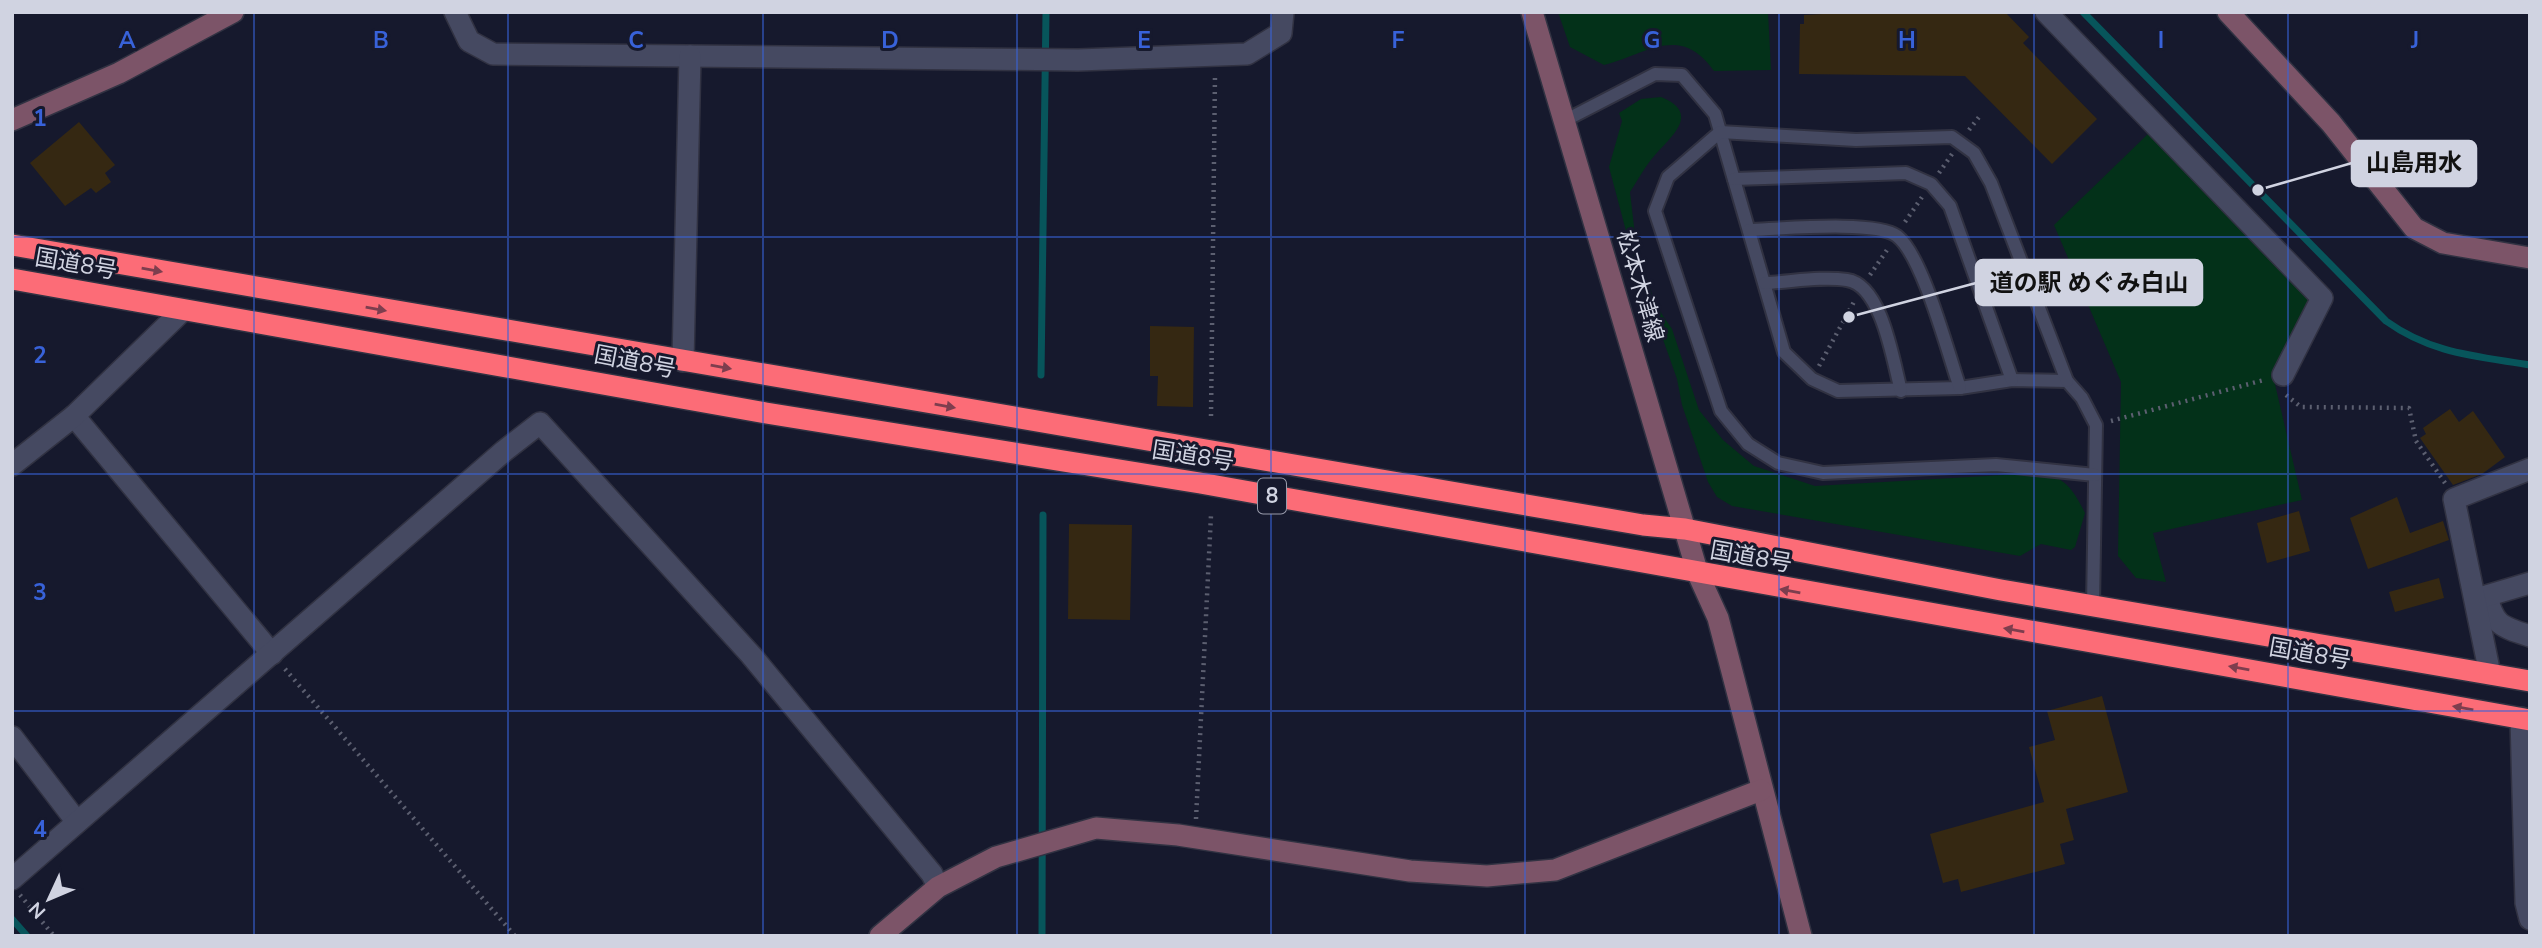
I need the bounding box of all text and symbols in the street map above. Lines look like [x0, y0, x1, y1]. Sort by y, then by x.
text: A [118, 25, 136, 56]
text: B [373, 25, 389, 56]
text: C [628, 25, 644, 56]
text: D [881, 25, 899, 56]
text: E [1137, 25, 1151, 56]
text: F [1392, 25, 1405, 56]
text: G [1644, 25, 1660, 56]
text: H [1898, 25, 1916, 56]
text: I [2158, 25, 2164, 56]
text: J [2410, 25, 2419, 56]
text: 1 [33, 103, 47, 134]
callout: 山島用水 [2352, 141, 2476, 186]
text: 山島用水 [2366, 147, 2462, 179]
street label: 松本木津線 [1609, 226, 1671, 346]
street label: 国道8号 [33, 242, 119, 286]
callout: 道の駅 めぐみ白山 [1976, 260, 2202, 305]
one-way arrow [141, 265, 163, 276]
text: 道の駅 めぐみ白山 [1989, 267, 2189, 299]
one-way arrow [365, 303, 387, 314]
street label: 国道8号 [591, 339, 679, 385]
text: 2 [33, 340, 47, 371]
one-way arrow [710, 362, 732, 373]
one-way arrow [934, 401, 956, 412]
street label: 国道8号 [1150, 434, 1236, 478]
road number: 8 [1258, 478, 1286, 514]
street label: 国道8号 [1708, 535, 1794, 579]
text: 3 [33, 577, 47, 608]
one-way arrow [1779, 585, 1801, 596]
one-way arrow [2003, 624, 2025, 635]
street label: 国道8号 [2267, 632, 2353, 676]
one-way arrow [2227, 662, 2249, 673]
one-way arrow [2451, 702, 2473, 713]
text: 4 [33, 814, 47, 845]
north arrow [14, 864, 84, 934]
text: N [23, 896, 52, 924]

